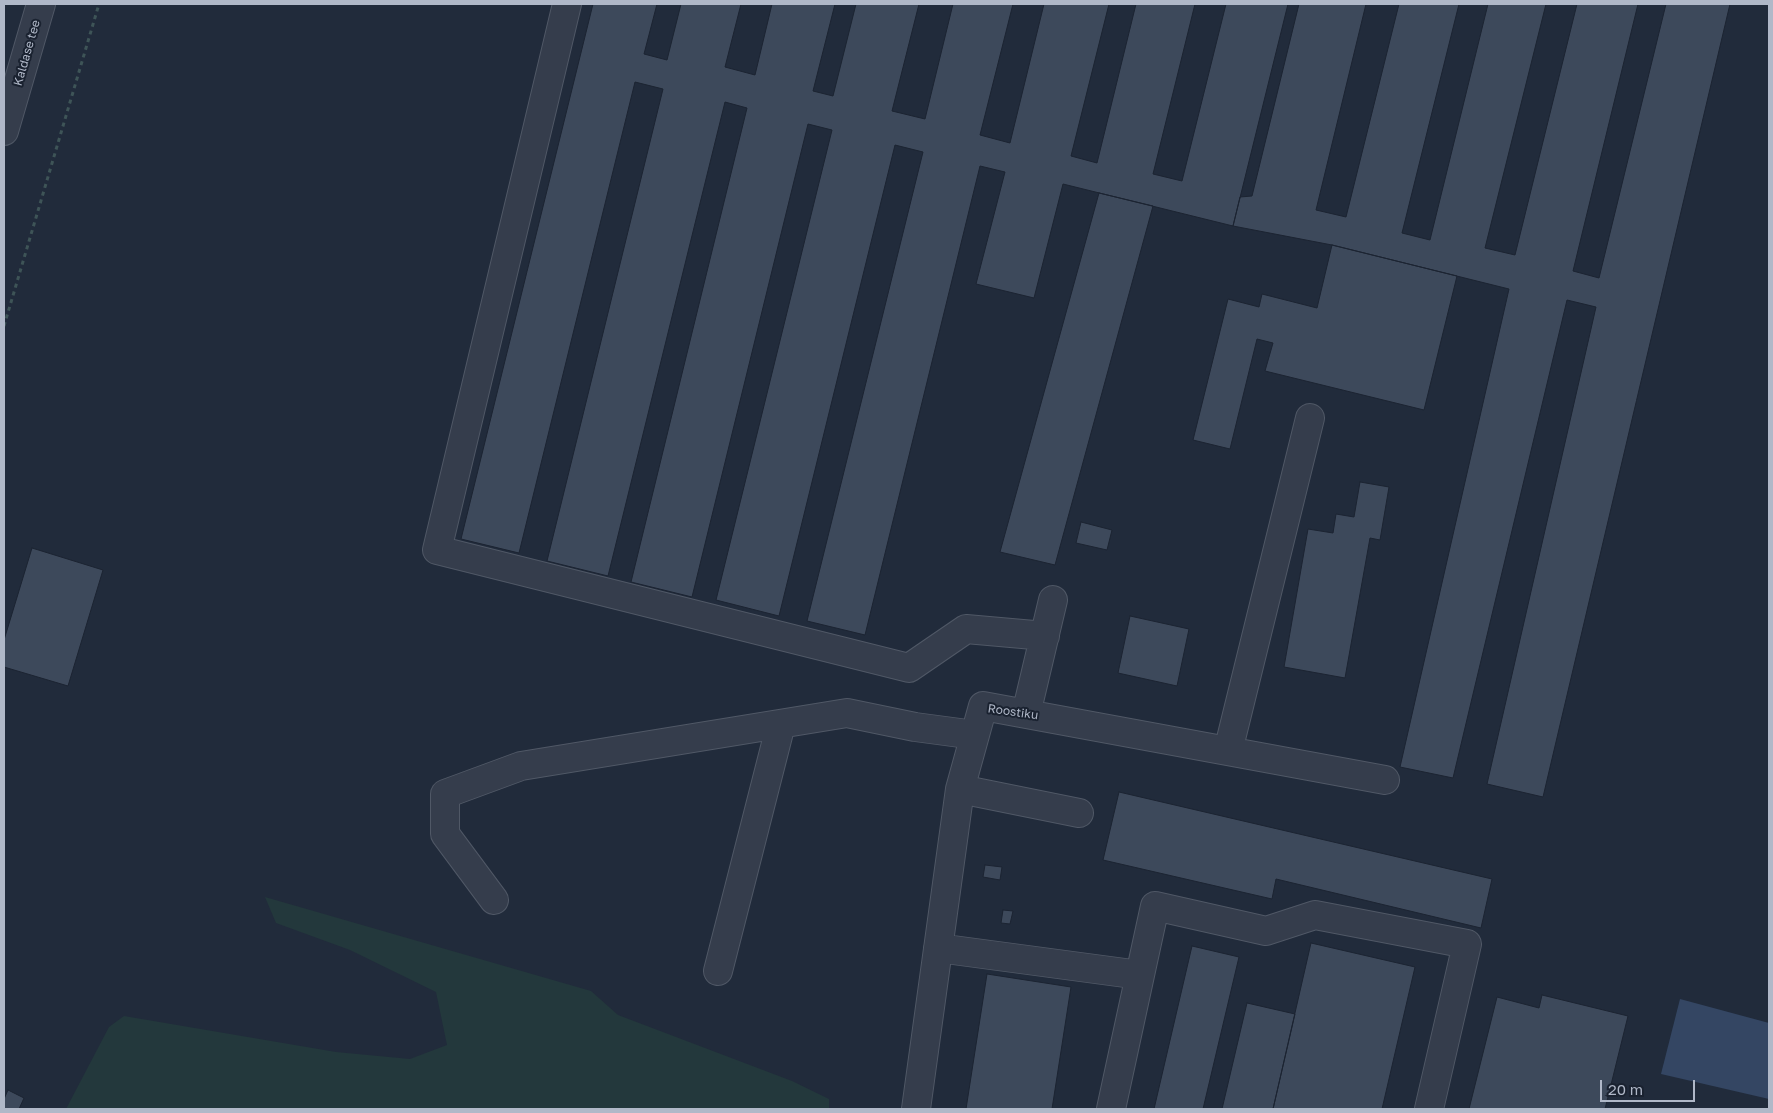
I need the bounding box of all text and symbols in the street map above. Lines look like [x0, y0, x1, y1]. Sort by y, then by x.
street label: Kaldase tee [11, 18, 43, 88]
street label: Roostiku [987, 701, 1039, 723]
scale bar [1603, 1070, 1698, 1102]
text: 20 m [1608, 1080, 1643, 1098]

